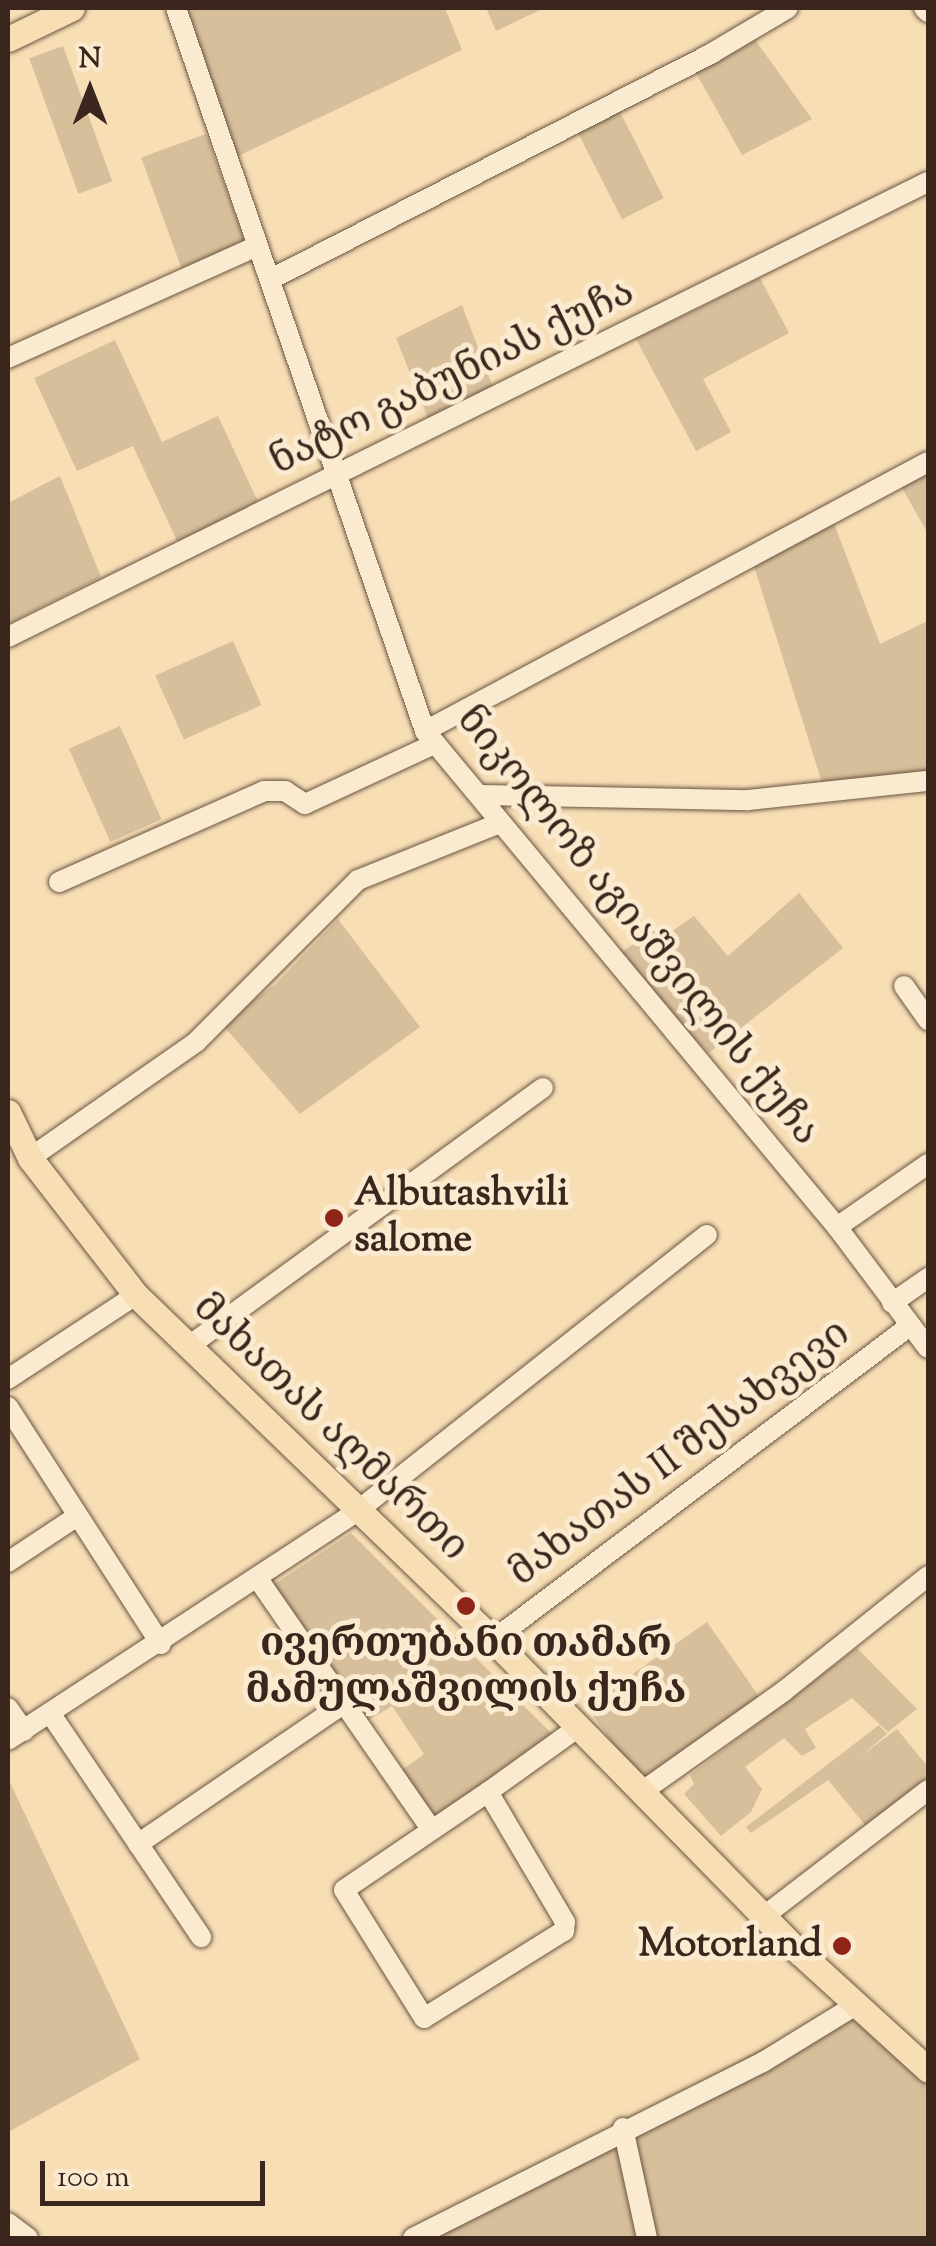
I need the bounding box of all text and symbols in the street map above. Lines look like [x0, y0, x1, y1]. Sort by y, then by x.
north arrow [40, 40, 140, 140]
text: N [79, 40, 101, 80]
street label: ნატო გაბუნიას ქუჩა [263, 270, 643, 488]
street label: ნიკოლოზ აგიაშვილის ქუჩა [444, 697, 828, 1157]
place label: Albutashvili salome [354, 1171, 569, 1265]
marker: Albutashvili salome [323, 1207, 345, 1229]
street label: მახათას აღმართი [181, 1285, 477, 1573]
street label: მახათას II შესახვევი [501, 1311, 861, 1599]
marker: ივერთუბანი თამარ მამულაშვილის ქუჩა [455, 1595, 477, 1617]
place label: ივერთუბანი თამარ მამულაშვილის ქუჩა [246, 1622, 686, 1716]
place label: Motorland [638, 1922, 822, 1970]
marker: Motorland [831, 1935, 853, 1957]
scale bar [45, 2141, 270, 2203]
text: 100 m [57, 2157, 130, 2200]

